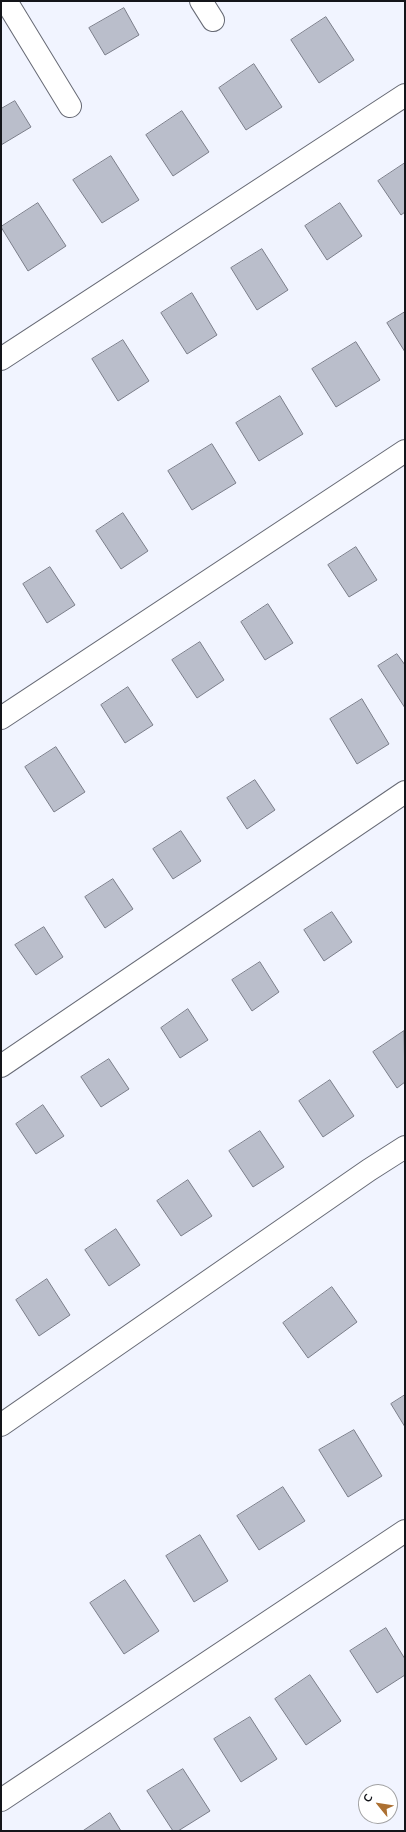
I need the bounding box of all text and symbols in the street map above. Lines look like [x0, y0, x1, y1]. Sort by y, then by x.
north arrow [358, 1784, 398, 1824]
text: С [360, 1791, 376, 1805]

